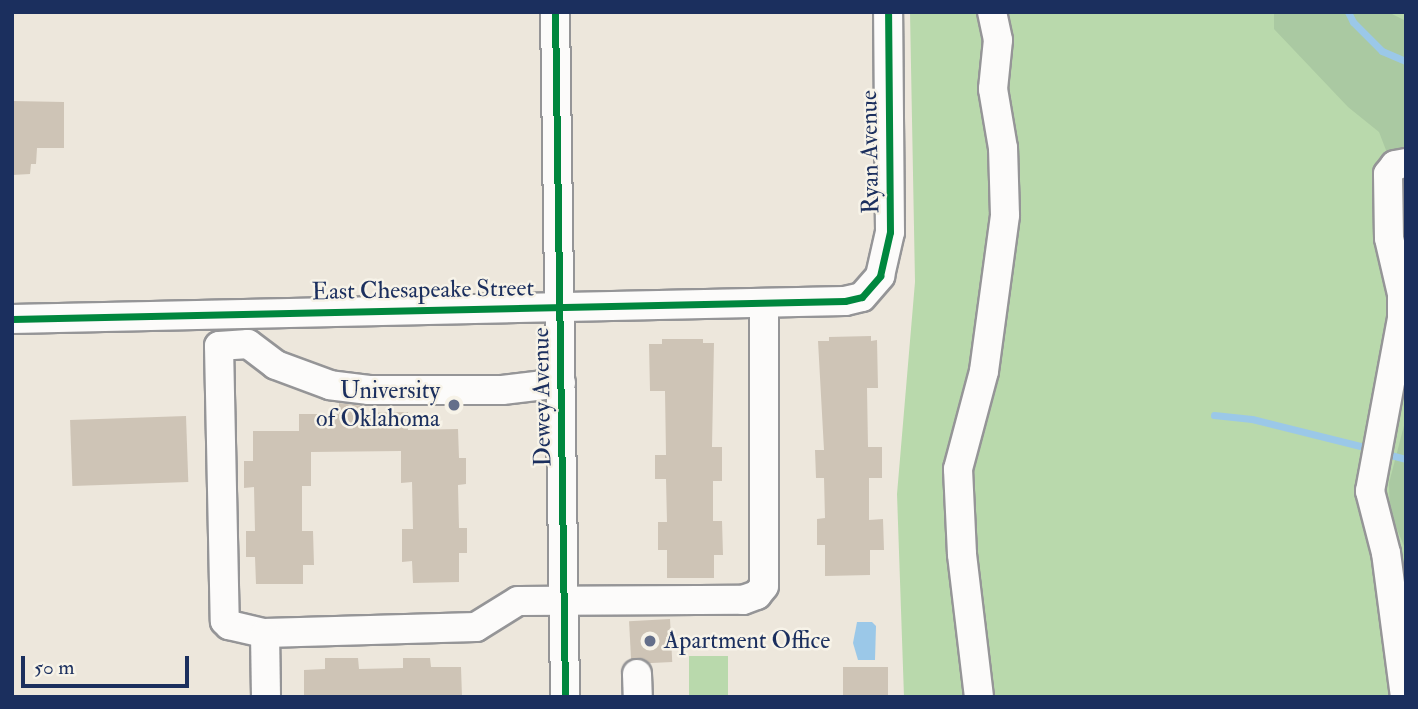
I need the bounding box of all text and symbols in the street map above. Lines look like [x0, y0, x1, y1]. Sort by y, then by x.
street label: Ryan Avenue [855, 90, 885, 214]
street label: East Chesapeake Street [311, 274, 535, 306]
street label: Dewey Avenue [526, 327, 558, 467]
place label: University of Oklahoma [316, 377, 440, 433]
marker: University of Oklahoma [446, 397, 462, 413]
place label: Apartment Office [664, 627, 830, 655]
marker: Apartment Office [642, 633, 658, 649]
scale bar [24, 642, 192, 686]
text: 50 m [34, 654, 75, 681]

